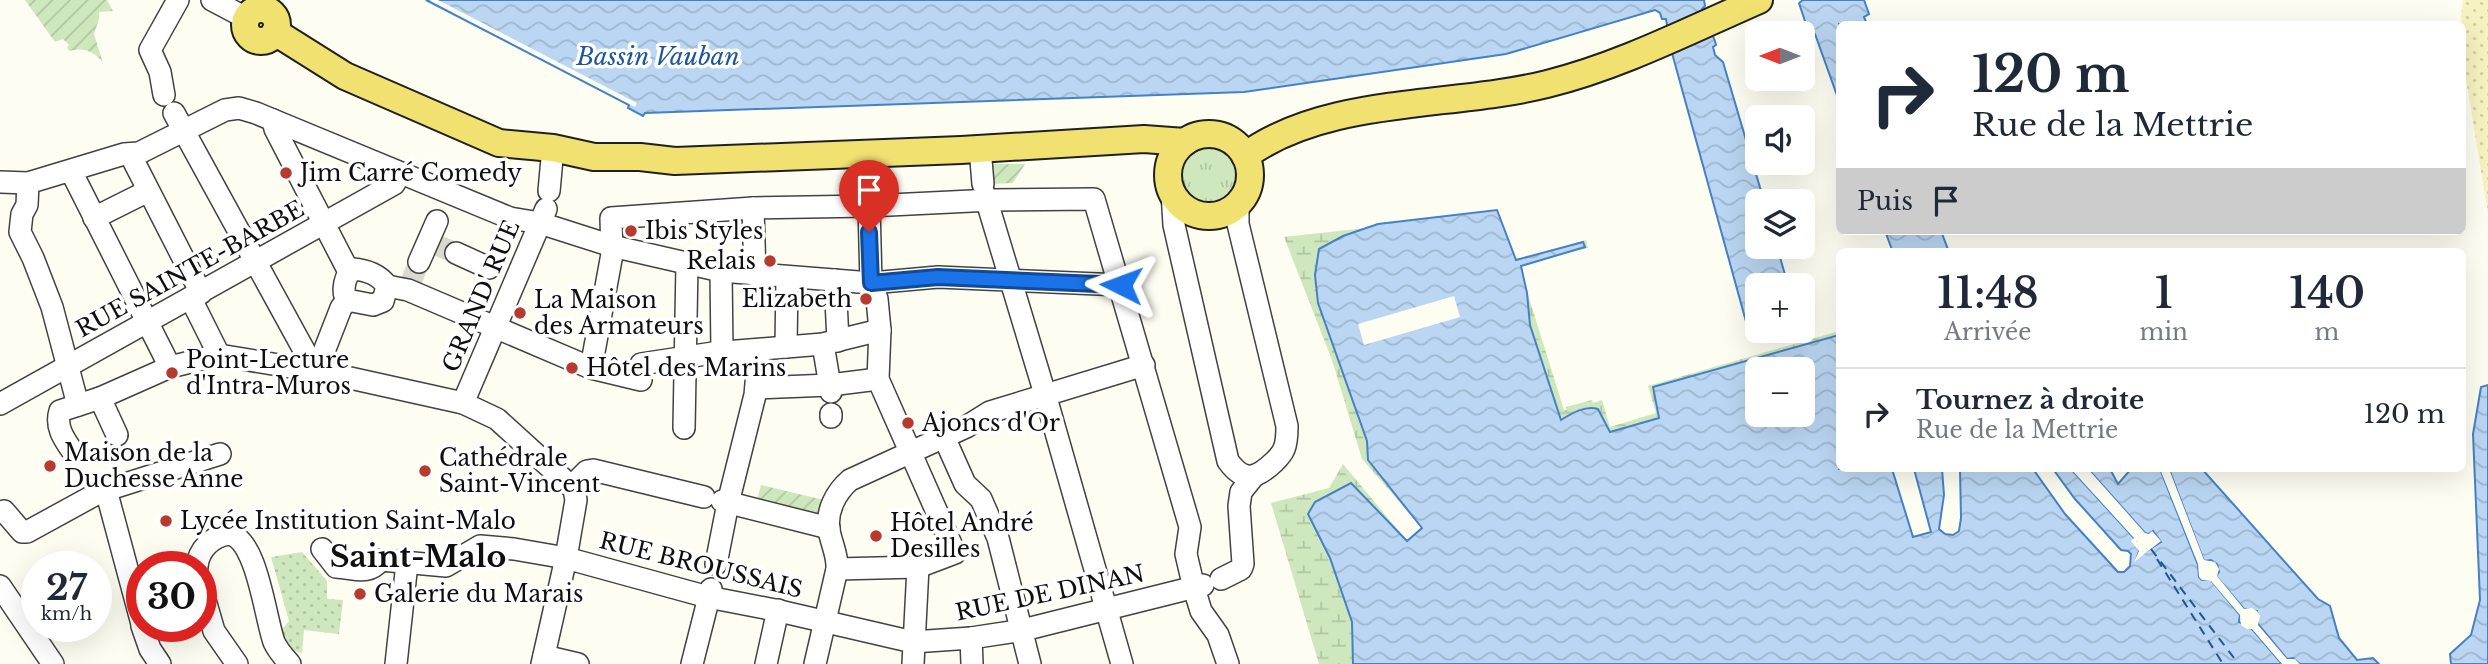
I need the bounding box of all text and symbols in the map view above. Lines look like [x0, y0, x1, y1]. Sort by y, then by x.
north arrow [1745, 21, 1815, 91]
map controls [1745, 21, 1815, 427]
water label: Bassin Vauban [576, 42, 739, 71]
text: 120 m [1972, 44, 2130, 105]
icon: right [1857, 49, 1948, 140]
button: sound [1745, 105, 1815, 175]
text: Rue de la Mettrie [1972, 105, 2253, 145]
place label: Jim Carré Comedy [297, 159, 522, 187]
pin [839, 160, 899, 232]
marker: Jim Carré Comedy [278, 165, 294, 181]
icon: arrive [850, 171, 888, 209]
icon: arrive [1927, 182, 1965, 220]
text: Puis [1857, 185, 1913, 217]
button: layers [1745, 189, 1815, 259]
street label: RUE SAINTE-BARBE [71, 195, 309, 343]
street label: GRAND' RUE [436, 216, 526, 376]
place label: Ibis Styles [645, 217, 763, 245]
marker: Ibis Styles [623, 223, 639, 239]
place label: Relais [686, 247, 756, 275]
position arrow [1084, 248, 1158, 322]
marker: Relais [762, 253, 778, 269]
text: 11:48 [1937, 267, 2039, 319]
text: 1 [2154, 267, 2173, 319]
text: 140 [2289, 267, 2365, 319]
button: + [1745, 273, 1815, 343]
place label: Elizabeth [742, 285, 852, 313]
place label: La Maison des Armateurs [534, 286, 704, 340]
marker: Elizabeth [858, 291, 874, 307]
marker: La Maison des Armateurs [512, 305, 528, 321]
text: Arrivée [1944, 318, 2031, 346]
text: min [2140, 318, 2188, 346]
text: m [2315, 318, 2339, 346]
place label: Point-Lecture d'Intra-Muros [186, 346, 351, 400]
place label: Hôtel des Marins [586, 354, 786, 382]
button: − [1745, 357, 1815, 427]
marker: Hôtel des Marins [564, 360, 580, 376]
marker: Point-Lecture d'Intra-Muros [164, 365, 180, 381]
text: Tournez à droite [1916, 384, 2144, 416]
icon: right [1857, 395, 1895, 433]
text: 120 m [2363, 398, 2445, 430]
place label: Ajoncs d'Or [921, 409, 1060, 437]
marker: Ajoncs d'Or [900, 415, 916, 431]
text: Rue de la Mettrie [1916, 416, 2118, 444]
place label: Maison de la Duchesse Anne [64, 439, 243, 493]
place label: Cathédrale Saint-Vincent [439, 444, 600, 498]
marker: Maison de la Duchesse Anne [42, 458, 58, 474]
marker: Cathédrale Saint-Vincent [417, 463, 433, 479]
place label: Lycée Institution Saint-Malo [180, 507, 516, 535]
place label: Hôtel André Desilles [890, 509, 1034, 563]
marker: Lycée Institution Saint-Malo [158, 513, 174, 529]
street label: RUE BROUSSAIS [596, 526, 806, 604]
marker: Hôtel André Desilles [868, 528, 884, 544]
district label: Saint-Malo [330, 538, 506, 575]
speed limit sign: 30 [126, 551, 217, 642]
street label: RUE DE DINAN [953, 559, 1147, 627]
text: 27 [46, 566, 87, 609]
place label: Galerie du Marais [374, 580, 583, 608]
marker: Galerie du Marais [352, 586, 368, 602]
text: km/h [41, 603, 92, 625]

